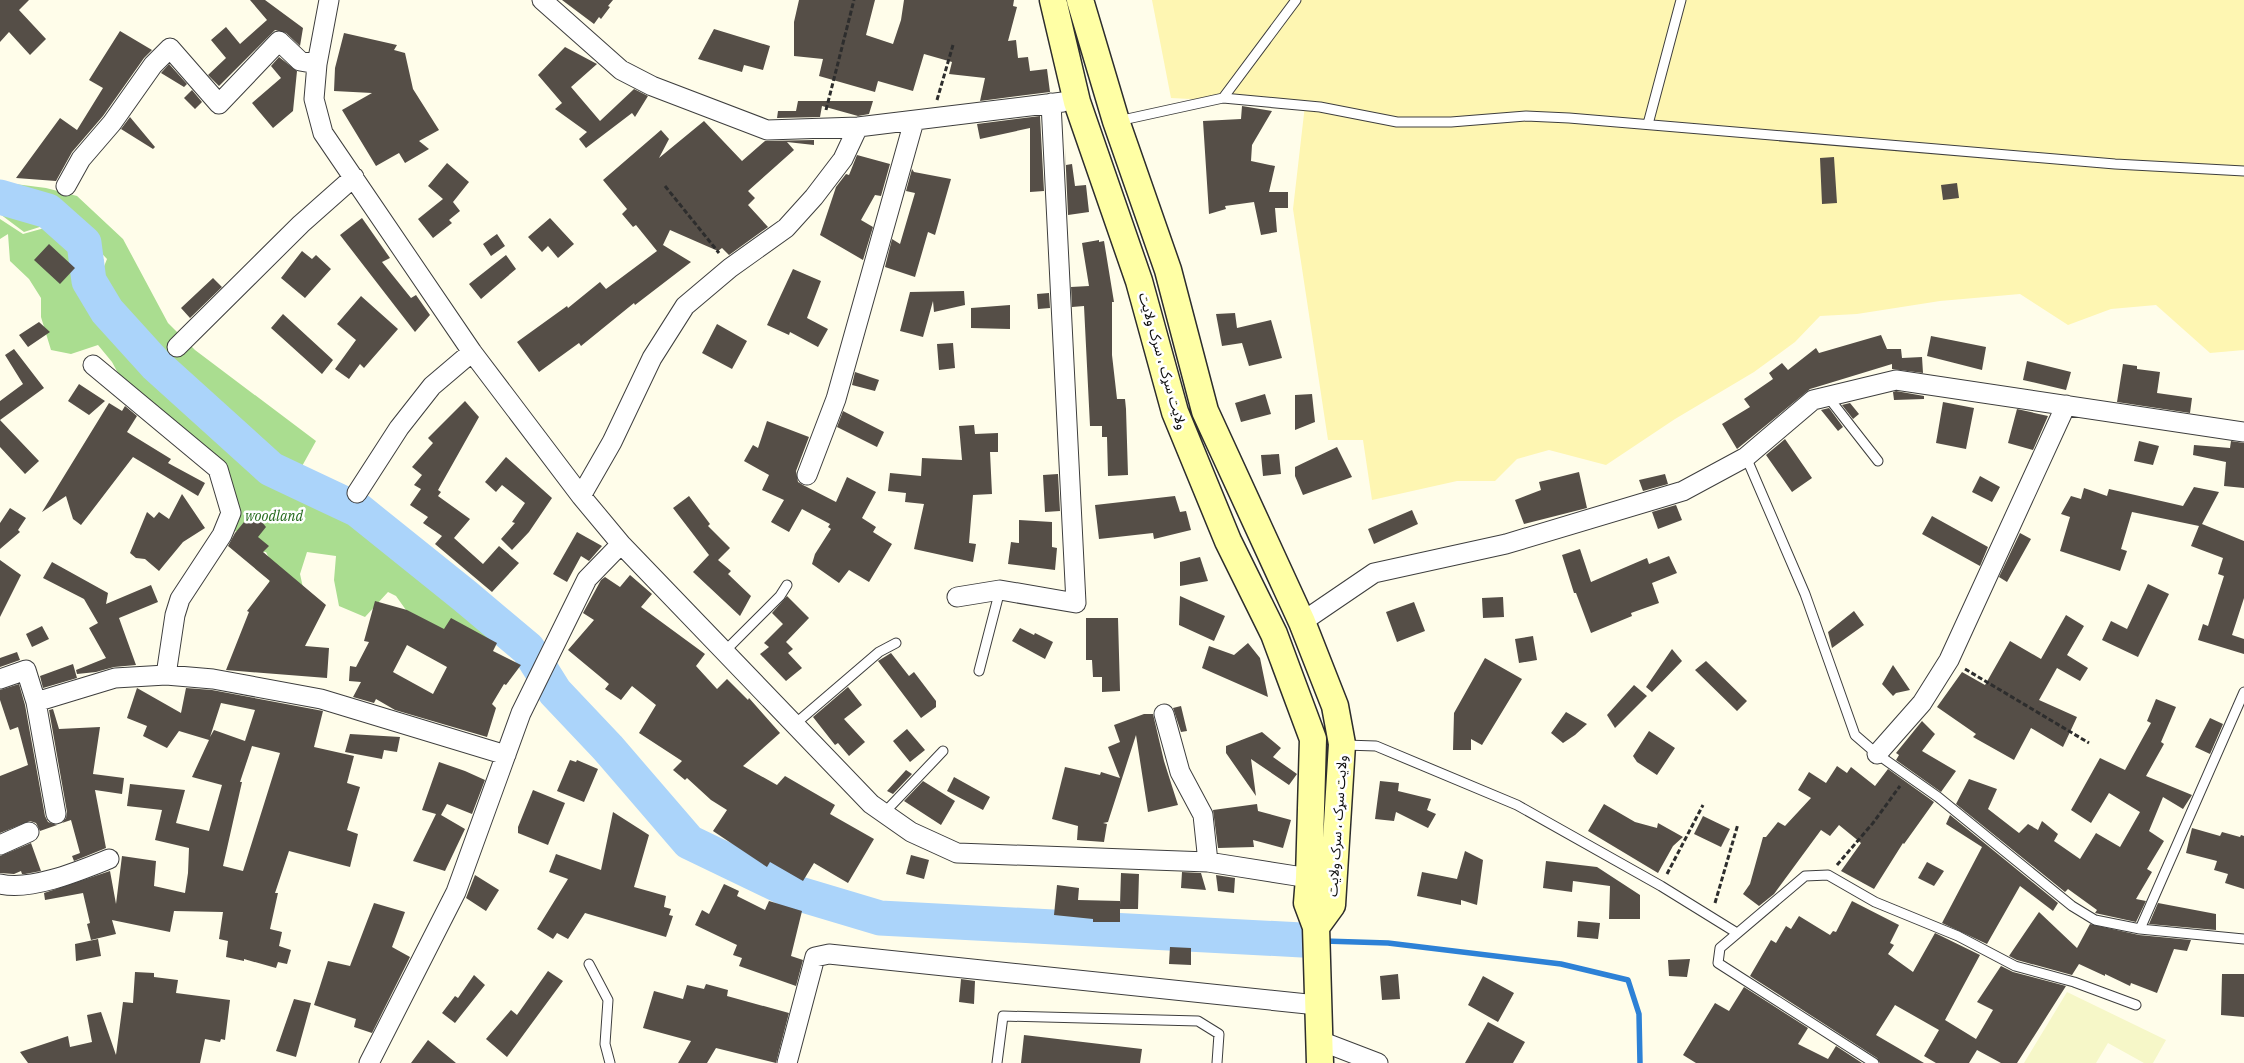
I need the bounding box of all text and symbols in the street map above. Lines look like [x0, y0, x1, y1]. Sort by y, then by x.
street label: ولایت سړک ، سرک ولایت [1135, 290, 1191, 432]
park label: woodland [245, 507, 304, 525]
street label: ولایت سړک ، سرک ولایت [1323, 755, 1351, 897]

